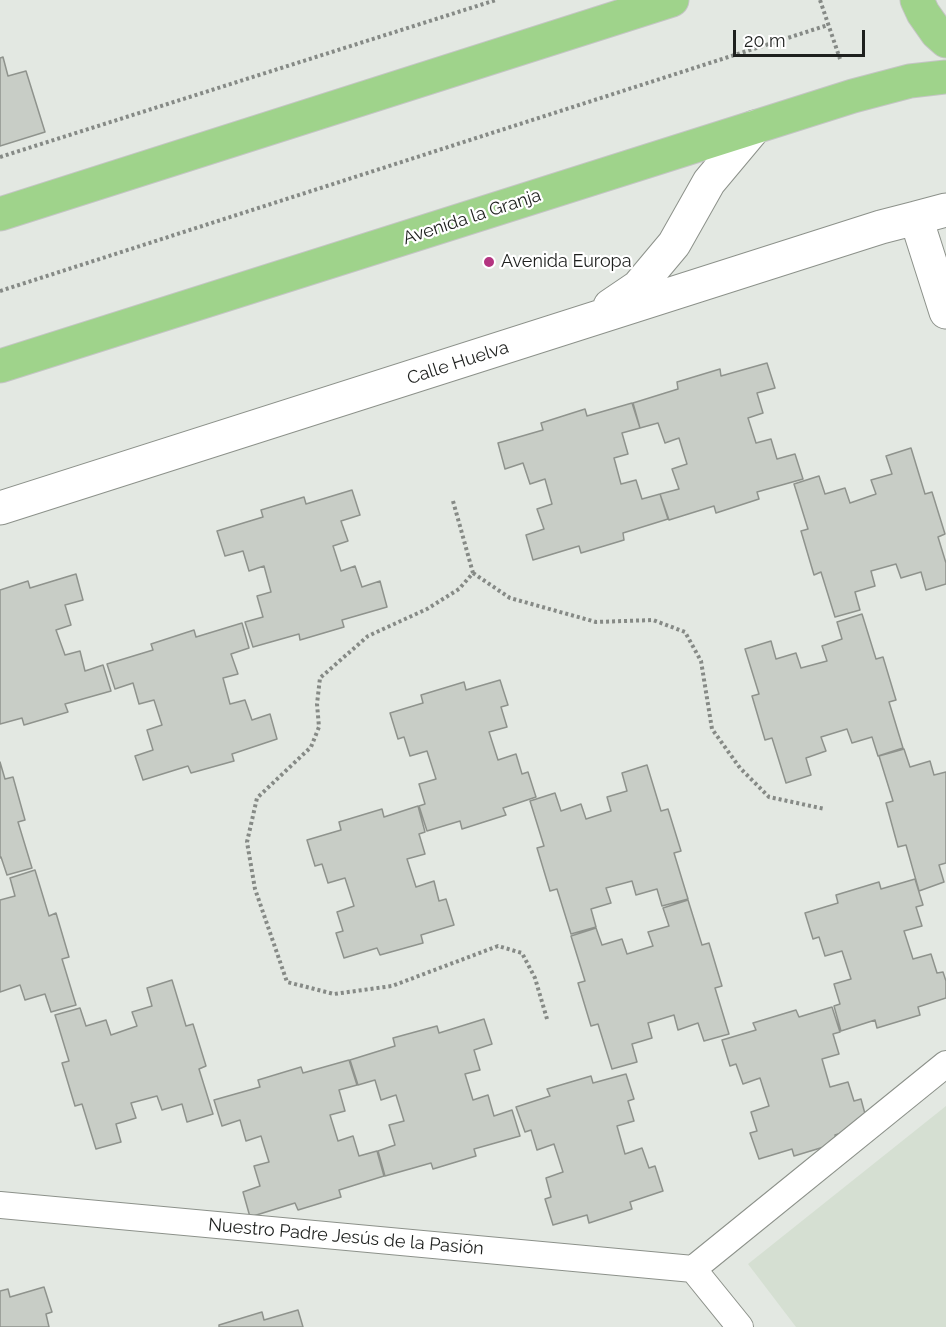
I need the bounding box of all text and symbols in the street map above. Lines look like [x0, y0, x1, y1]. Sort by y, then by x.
scale bar [736, 18, 868, 56]
text: 20 m [744, 30, 786, 51]
street label: Avenida la Granja [400, 184, 544, 250]
place label: Avenida Europa [501, 251, 632, 273]
marker: Avenida Europa [482, 255, 496, 269]
street label: Calle Huelva [405, 336, 511, 390]
street label: Nuestro Padre Jesús de la Pasión [207, 1214, 485, 1260]

